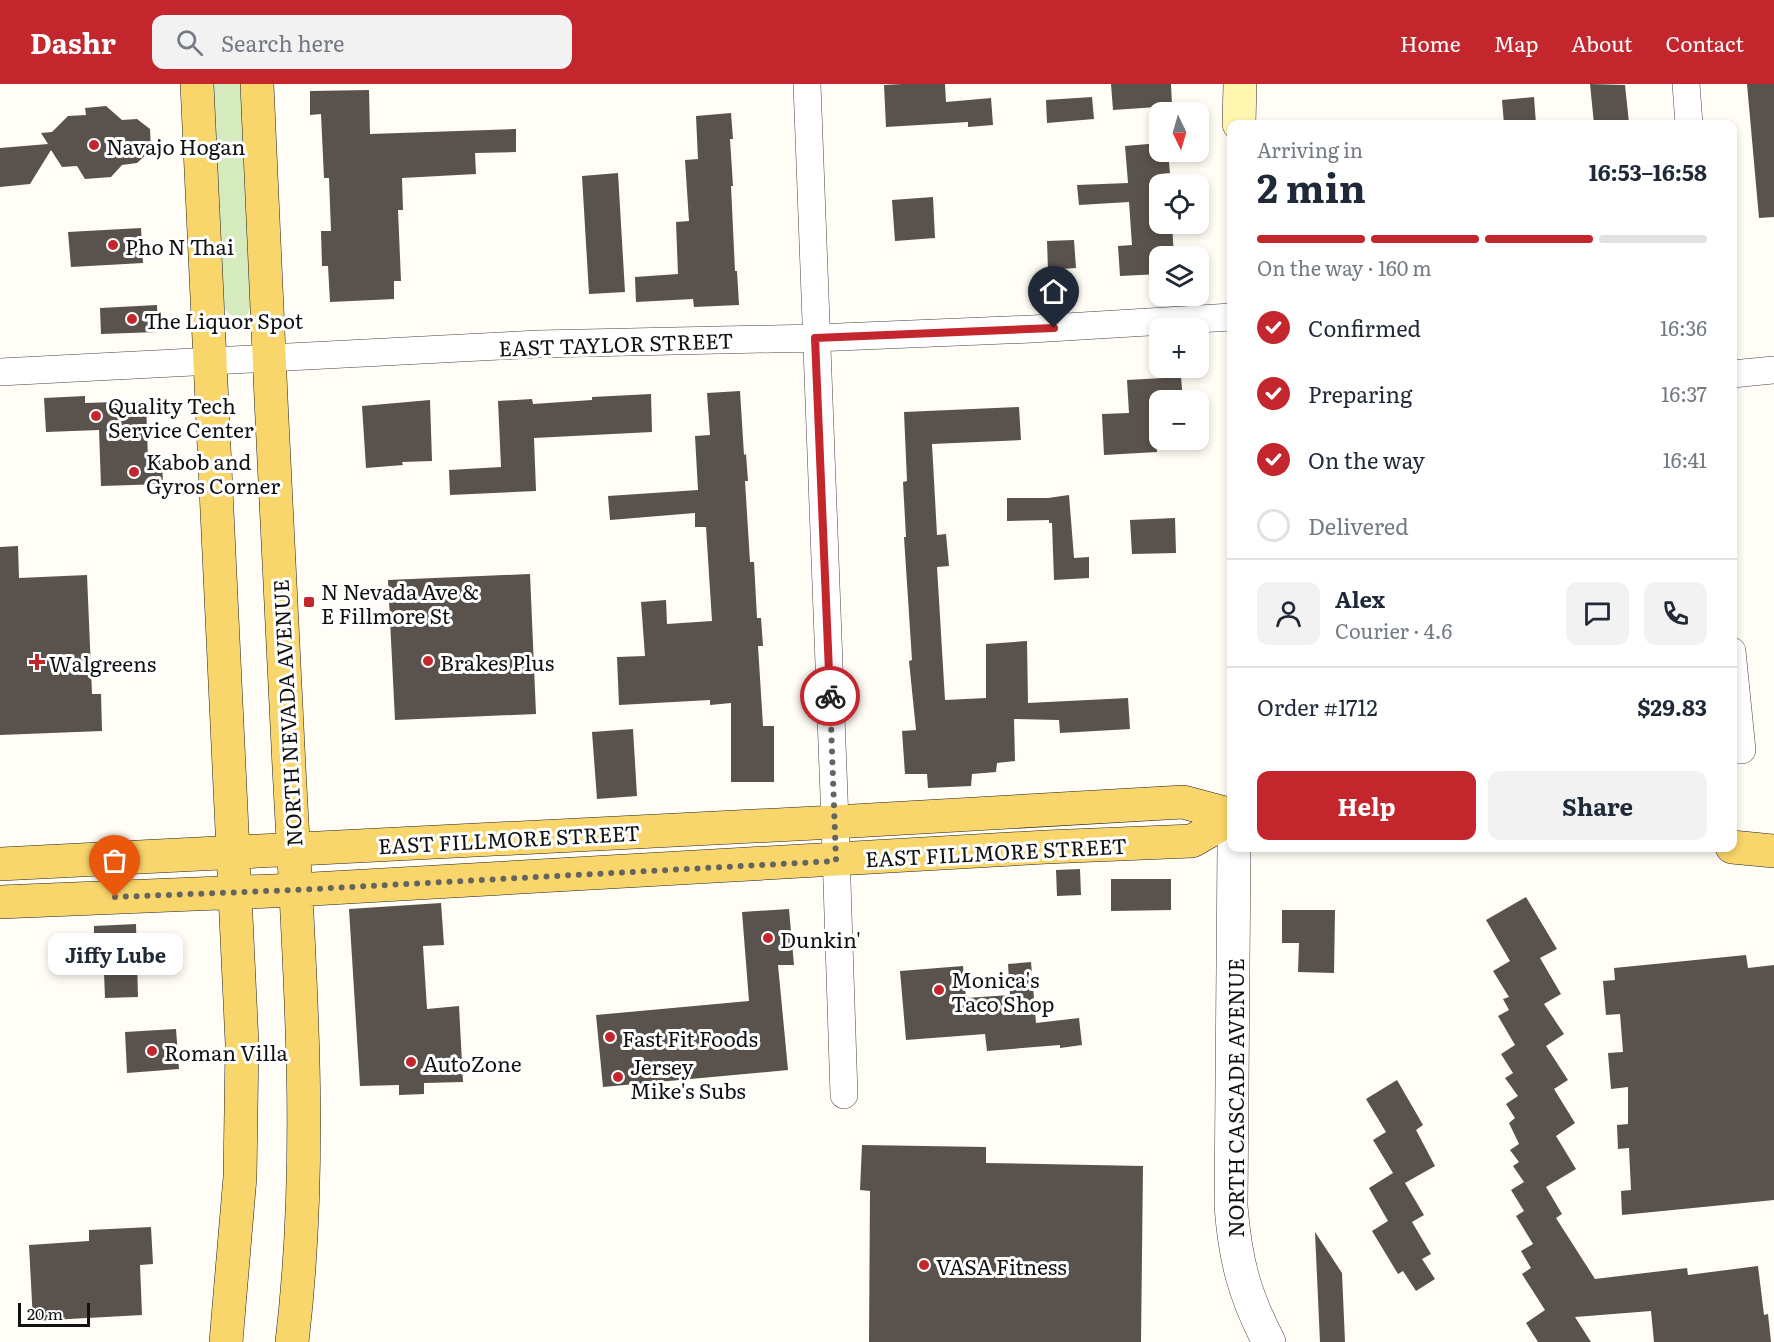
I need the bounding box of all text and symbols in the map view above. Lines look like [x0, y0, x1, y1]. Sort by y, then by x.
search box [152, 15, 572, 69]
text: Dashr [30, 21, 116, 63]
icon: search [173, 26, 206, 59]
text: Search here [221, 26, 344, 59]
text: Home [1400, 27, 1461, 58]
text: Map [1494, 27, 1538, 58]
text: About [1571, 27, 1633, 58]
text: Contact [1666, 27, 1744, 58]
north arrow [1149, 102, 1209, 162]
map controls [1149, 102, 1209, 450]
place label: Navajo Hogan [106, 130, 245, 161]
text: Arriving in [1257, 134, 1363, 164]
marker: Navajo Hogan [87, 138, 101, 152]
text: 16:53–16:58 [1589, 155, 1707, 188]
text: 2 min [1257, 157, 1366, 215]
button: locate [1149, 174, 1209, 234]
place label: Pho N Thai [125, 230, 234, 261]
marker: Pho N Thai [106, 238, 120, 252]
button: layers [1149, 246, 1209, 306]
text: On the way · 160 m [1257, 252, 1432, 282]
pin [1028, 266, 1079, 328]
icon: home [1037, 275, 1070, 308]
place label: The Liquor Spot [144, 304, 304, 335]
icon: check [1257, 311, 1290, 344]
text: Confirmed [1308, 311, 1421, 344]
marker: The Liquor Spot [125, 312, 139, 326]
text: 16:36 [1660, 312, 1707, 342]
button: + [1149, 318, 1209, 378]
street label: EAST TAYLOR STREET [498, 323, 734, 363]
icon: check [1257, 377, 1290, 410]
text: Preparing [1308, 377, 1412, 410]
text: 16:37 [1661, 378, 1707, 408]
place label: Quality Tech Service Center [108, 389, 254, 444]
button: − [1149, 390, 1209, 450]
marker: Quality Tech Service Center [89, 409, 103, 423]
icon: check [1257, 443, 1290, 476]
text: On the way [1308, 443, 1425, 476]
text: 16:41 [1663, 444, 1707, 474]
place label: Kabob and Gyros Corner [146, 445, 280, 500]
marker: Kabob and Gyros Corner [127, 465, 141, 479]
text: Delivered [1308, 509, 1409, 542]
place label: N Nevada Ave & E Fillmore St [321, 575, 479, 630]
street label: NORTH NEVADA AVENUE [264, 578, 308, 848]
button: person [1257, 582, 1320, 645]
text: Alex [1335, 582, 1385, 615]
button: chat [1566, 582, 1629, 645]
button: phone [1644, 582, 1707, 645]
marker: N Nevada Ave & E Fillmore St [302, 595, 316, 609]
text: Courier · 4.6 [1335, 615, 1452, 645]
place label: Brakes Plus [440, 646, 554, 677]
place label: Walgreens [49, 647, 156, 678]
marker: Brakes Plus [421, 654, 435, 668]
marker: Walgreens [30, 655, 44, 669]
courier [800, 666, 860, 726]
icon: bike [814, 680, 847, 713]
text: Order #1712 [1257, 690, 1378, 723]
text: $29.83 [1637, 690, 1707, 723]
button: Help [1257, 771, 1476, 840]
button: Share [1488, 771, 1707, 840]
street label: EAST FILLMORE STREET [377, 816, 641, 860]
street label: EAST FILLMORE STREET [864, 829, 1128, 873]
pin [89, 835, 140, 897]
icon: bag [98, 844, 131, 877]
place label: Dunkin' [780, 923, 861, 954]
marker: Dunkin' [761, 931, 775, 945]
callout: Jiffy Lube [48, 933, 182, 975]
text: Jiffy Lube [65, 939, 166, 969]
street label: NORTH CASCADE AVENUE [1219, 958, 1250, 1238]
place label: Monica's Taco Shop [951, 963, 1055, 1018]
marker: Monica's Taco Shop [932, 983, 946, 997]
place label: Fast Fit Foods [622, 1022, 758, 1053]
marker: Fast Fit Foods [603, 1030, 617, 1044]
place label: Roman Villa [164, 1036, 289, 1067]
marker: Roman Villa [145, 1044, 159, 1058]
place label: AutoZone [423, 1047, 522, 1078]
place label: Jersey Mike's Subs [630, 1050, 746, 1105]
marker: AutoZone [404, 1055, 418, 1069]
marker: Jersey Mike's Subs [611, 1070, 625, 1084]
place label: VASA Fitness [936, 1250, 1067, 1281]
marker: VASA Fitness [917, 1258, 931, 1272]
scale bar [18, 1300, 90, 1328]
text: 20 m [27, 1301, 63, 1325]

